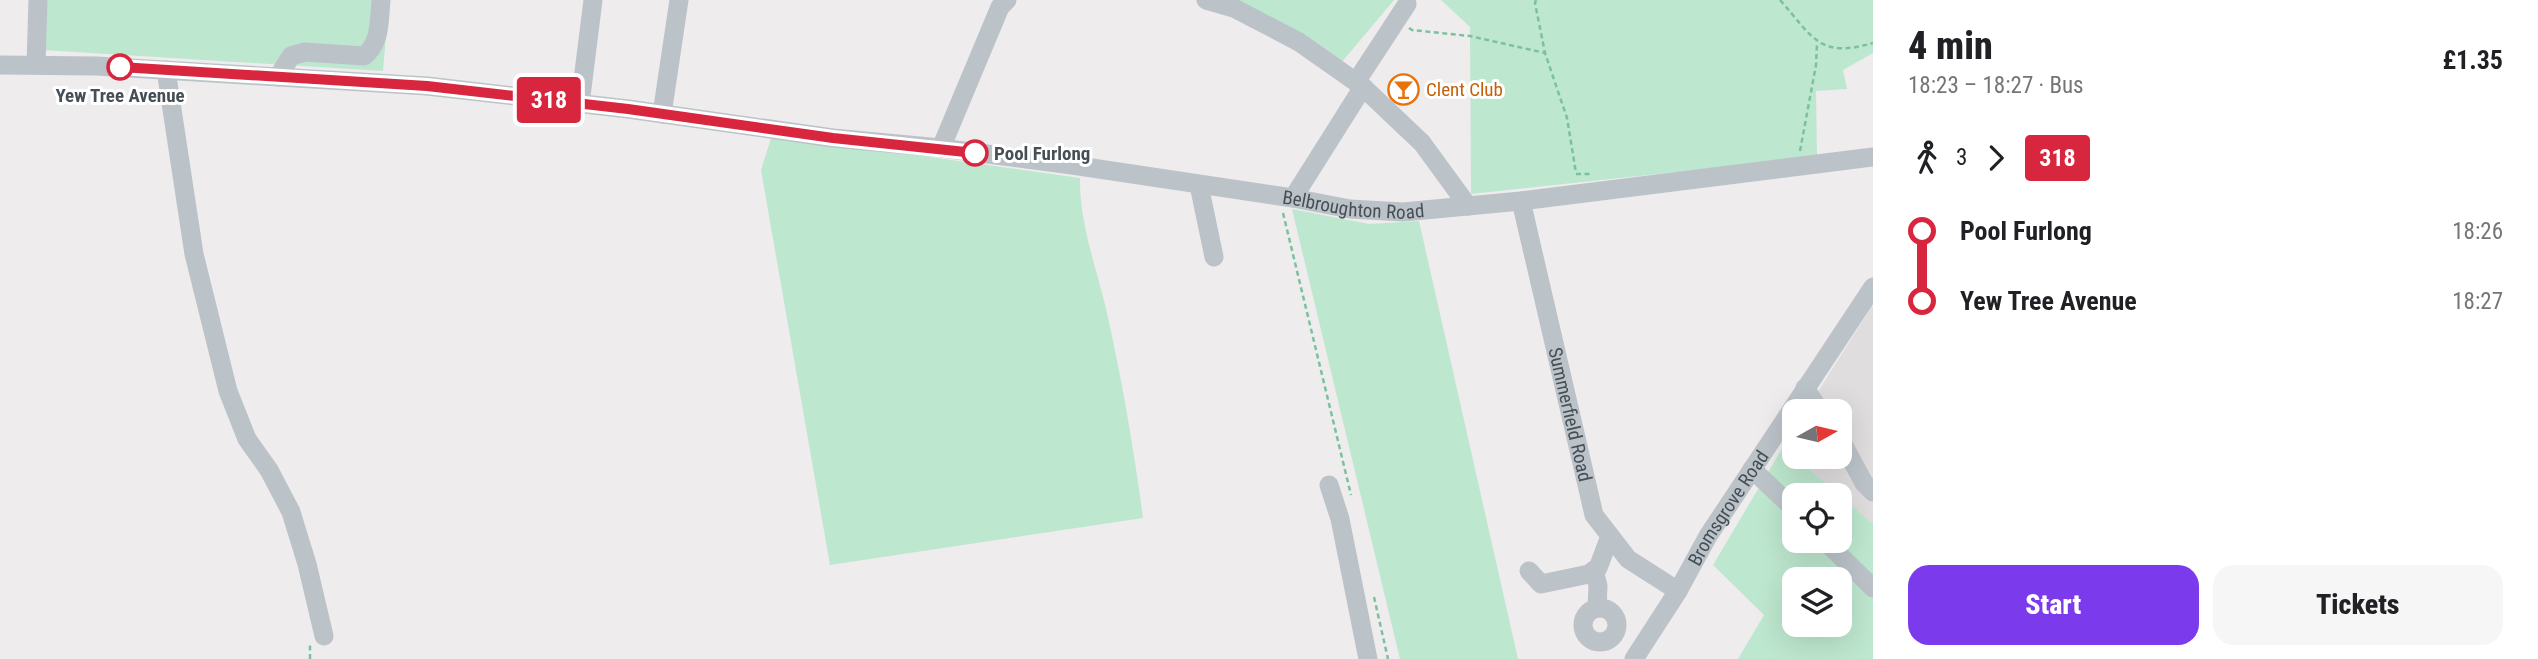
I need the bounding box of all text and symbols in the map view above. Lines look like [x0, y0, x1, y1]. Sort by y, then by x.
text: 4 min [1908, 24, 1993, 68]
text: £1.35 [2442, 45, 2503, 75]
marker: Yew Tree Avenue [107, 54, 133, 80]
bar icon: Clent Club [1386, 72, 1420, 106]
text: 18:23 – 18:27 · Bus [1908, 72, 2084, 99]
line badge: 318 [509, 77, 589, 123]
place label: Clent Club [1426, 78, 1503, 101]
place label: Yew Tree Avenue [55, 84, 185, 107]
text: 318 [531, 86, 567, 114]
icon: walk [1908, 139, 1946, 177]
icon: forward [1977, 139, 2015, 177]
marker: Pool Furlong [962, 140, 988, 166]
place label: Pool Furlong [994, 142, 1090, 165]
text: 3 [1956, 144, 1967, 171]
text: 318 [2039, 144, 2076, 172]
street label: Belbroughton Road [1281, 186, 1425, 224]
text: Pool Furlong [1960, 216, 2092, 246]
text: 18:26 [2452, 218, 2503, 245]
text: Yew Tree Avenue [1960, 286, 2137, 316]
text: 18:27 [2452, 288, 2503, 315]
street label: Summerfield Road [1543, 345, 1597, 484]
north arrow [1782, 399, 1852, 469]
map controls [1782, 399, 1852, 637]
street label: Bromsgrove Road [1683, 446, 1774, 570]
button: locate [1782, 483, 1852, 553]
button: Start [1908, 565, 2199, 645]
button: Tickets [2213, 565, 2503, 645]
button: layers [1782, 567, 1852, 637]

